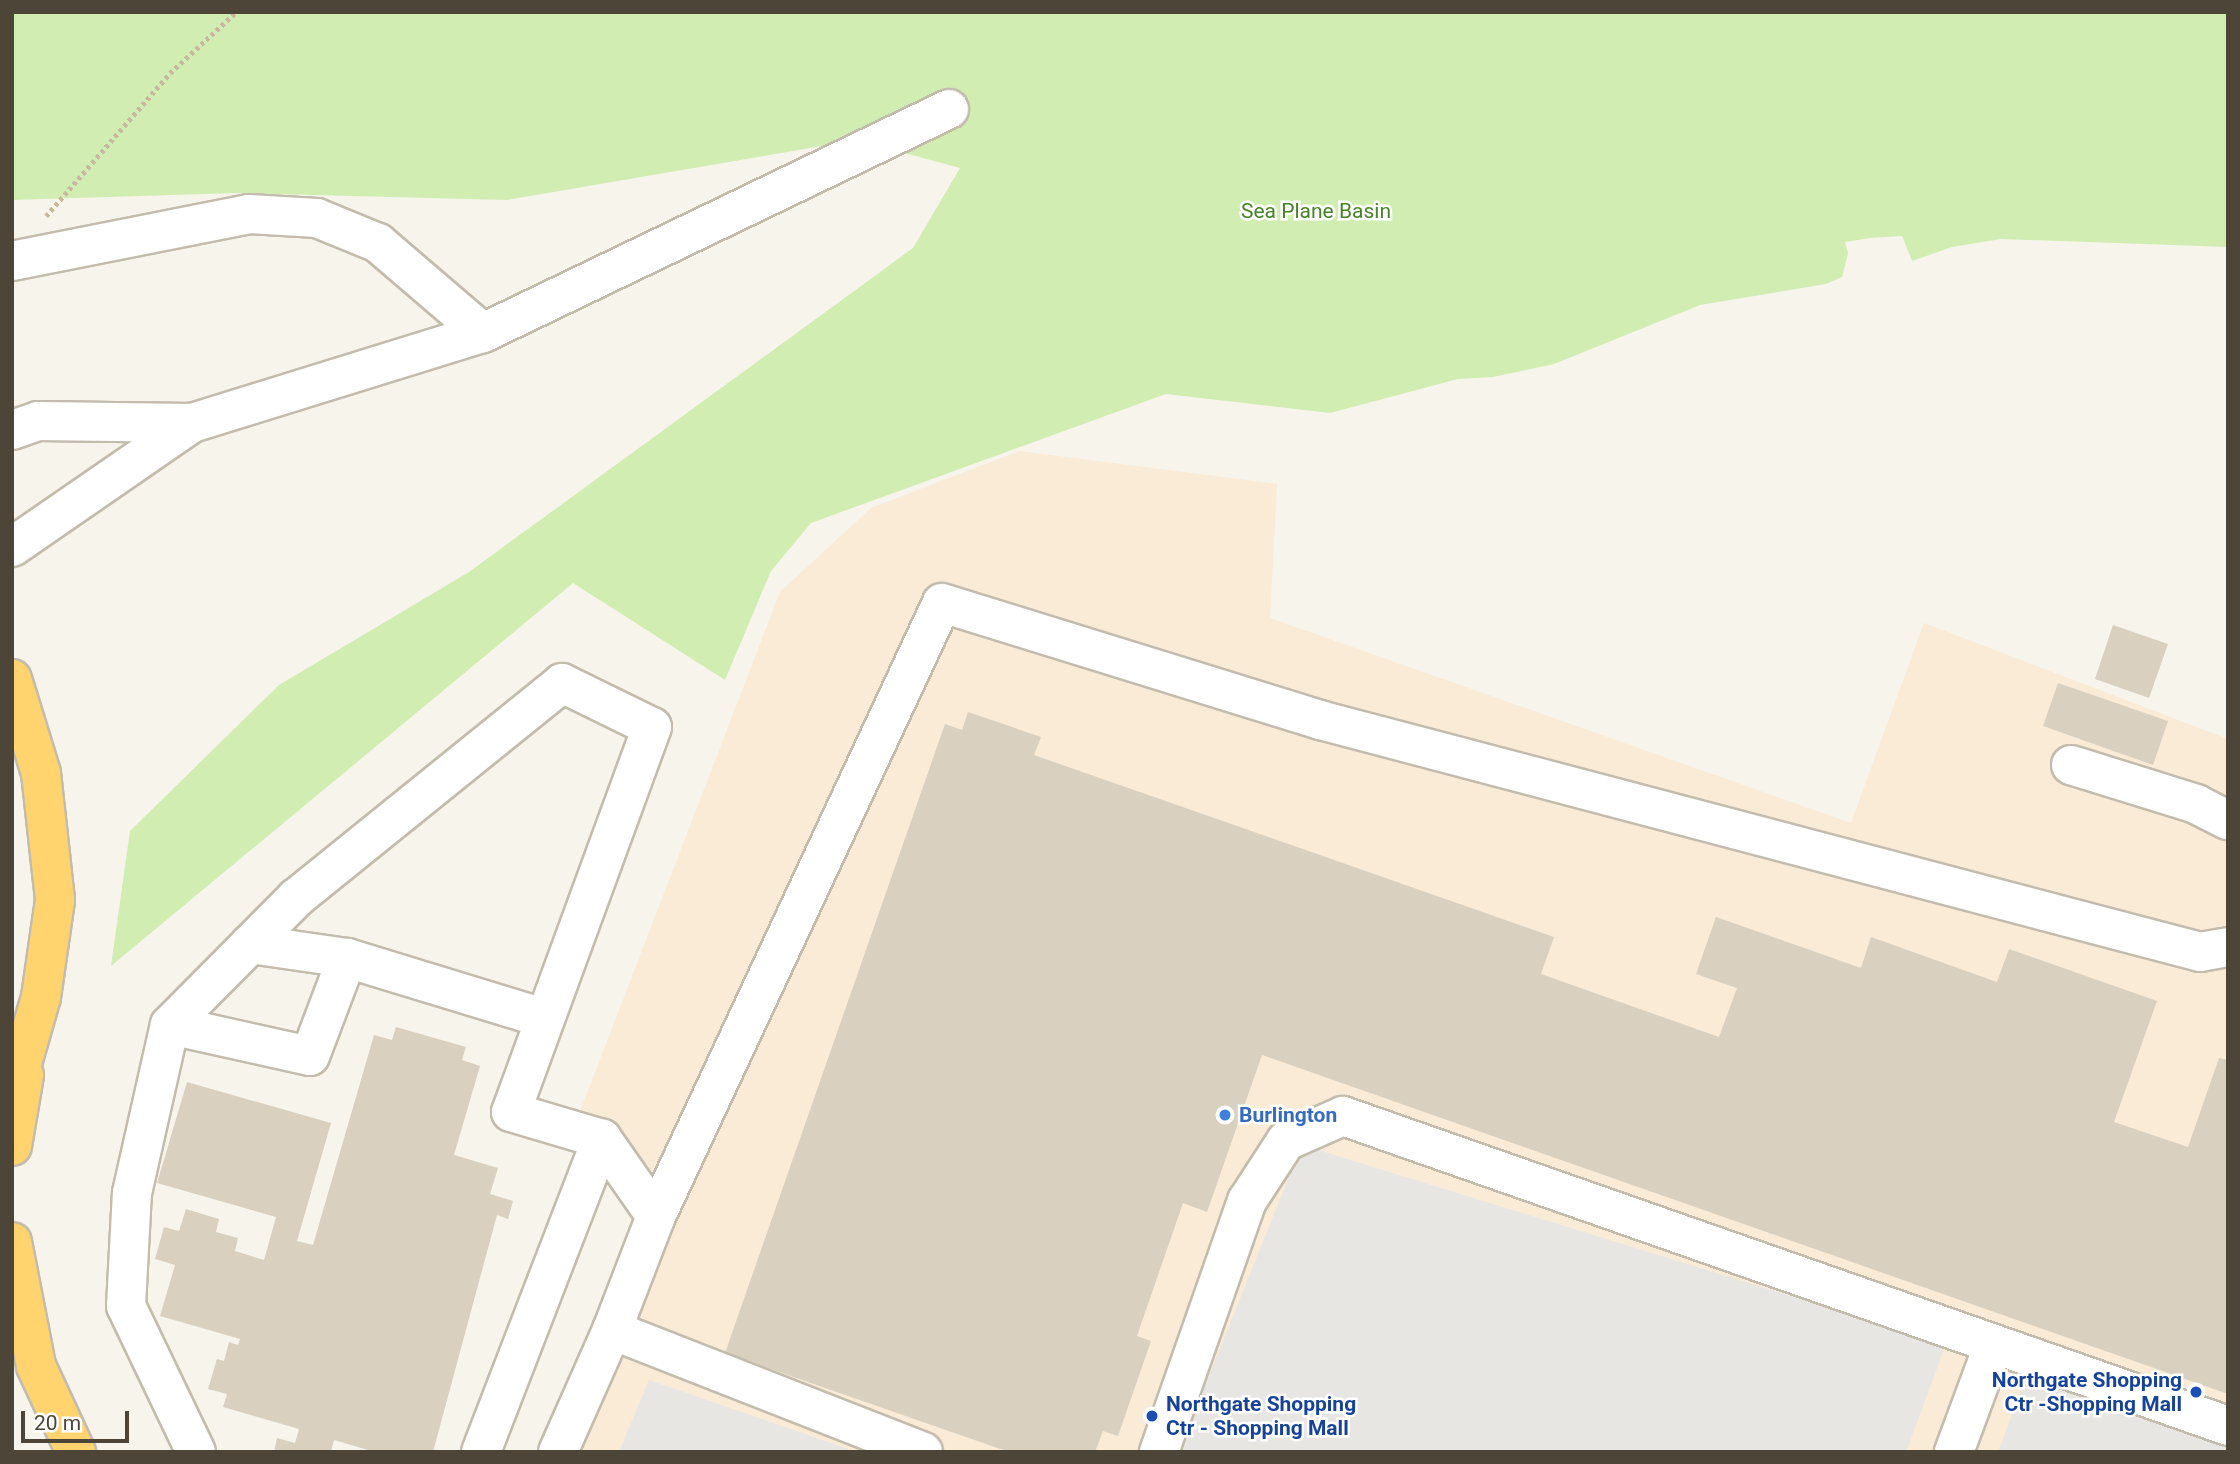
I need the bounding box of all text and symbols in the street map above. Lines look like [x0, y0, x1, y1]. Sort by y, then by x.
park label: Sea Plane Basin [1241, 198, 1391, 224]
place label: Burlington [1239, 1102, 1337, 1128]
marker: Burlington [1217, 1107, 1233, 1123]
place label: Northgate Shopping Ctr -Shopping Mall [1992, 1367, 2182, 1417]
marker: Northgate Shopping Ctr -Shopping Mall [2188, 1384, 2204, 1400]
place label: Northgate Shopping Ctr - Shopping Mall [1166, 1391, 1356, 1441]
scale bar [24, 1398, 133, 1442]
marker: Northgate Shopping Ctr - Shopping Mall [1144, 1408, 1160, 1424]
text: 20 m [34, 1411, 81, 1435]

